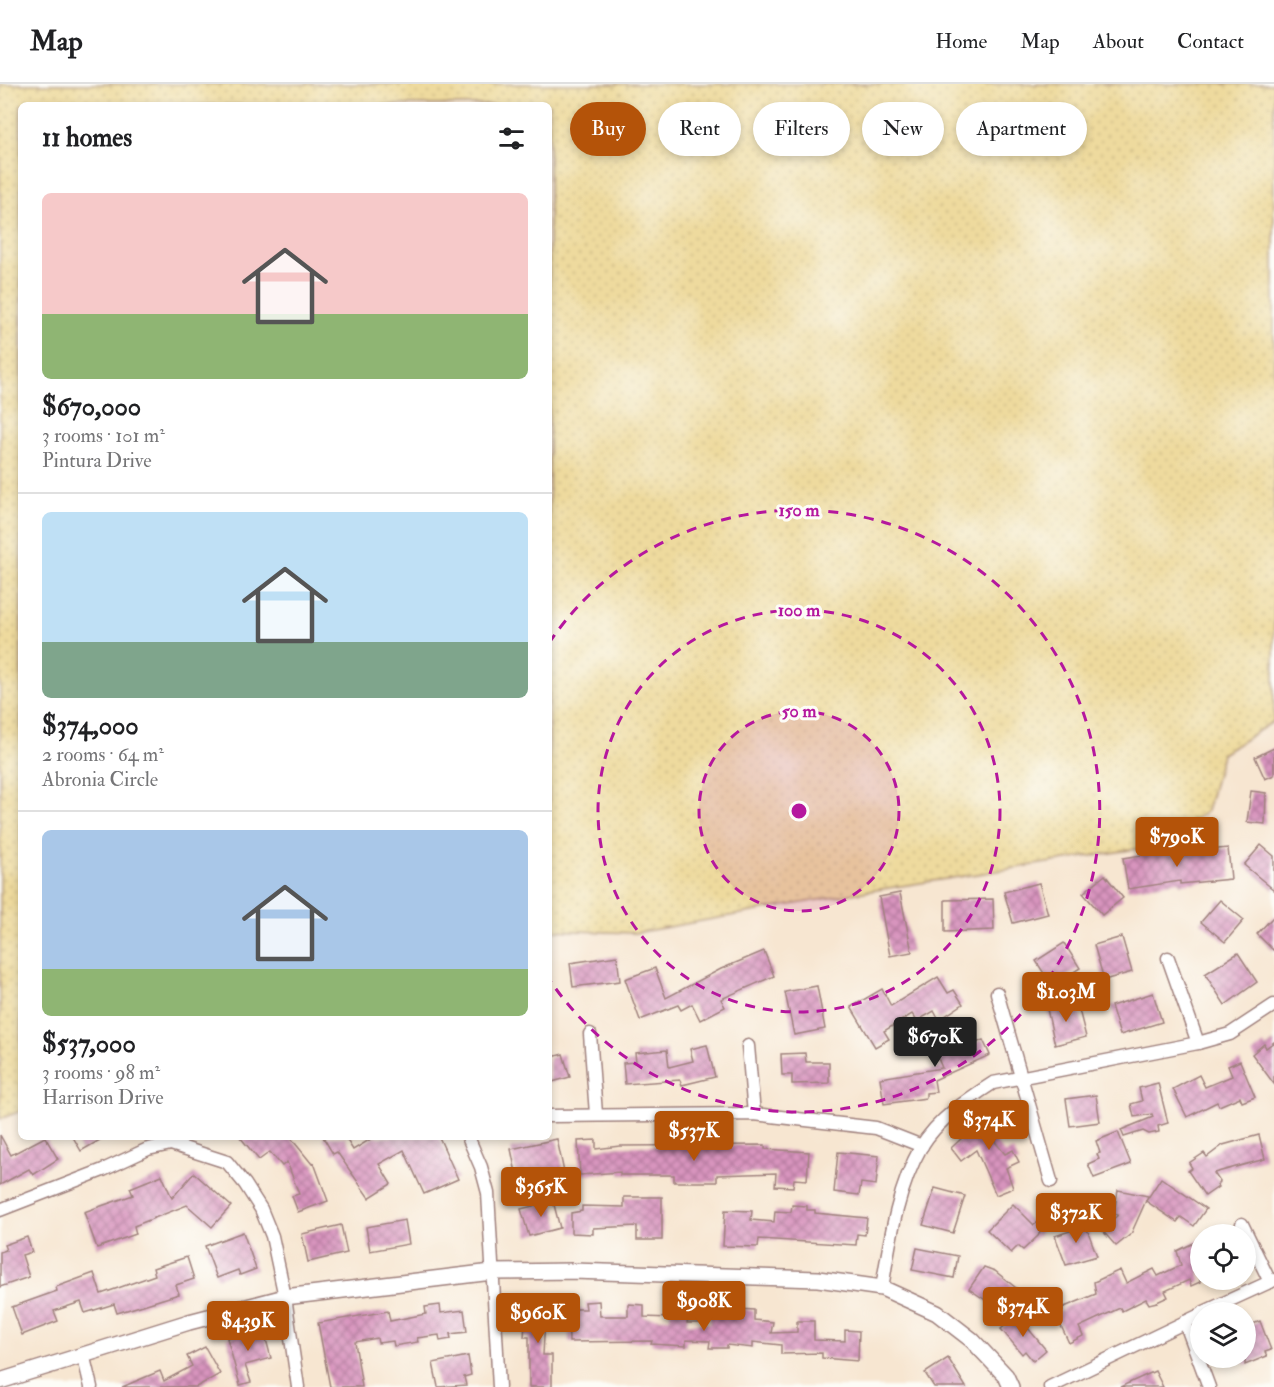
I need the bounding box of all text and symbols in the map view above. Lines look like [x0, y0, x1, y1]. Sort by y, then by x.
text: Map [30, 24, 83, 59]
text: Home [935, 28, 987, 55]
text: Map [1020, 28, 1060, 55]
text: About [1093, 28, 1144, 55]
text: Contact [1177, 28, 1244, 55]
chip: Buy [570, 102, 646, 156]
chip: Rent [658, 102, 741, 156]
chip: Filters [753, 102, 850, 156]
chip: New [862, 102, 944, 156]
chip: Apartment [956, 102, 1087, 156]
text: 11 homes [42, 122, 132, 154]
icon: filters [495, 122, 528, 155]
icon: home [231, 232, 339, 340]
text: $670,000 [42, 391, 141, 423]
text: 3 rooms · 101 m² [42, 423, 165, 448]
text: Pintura Drive [42, 448, 152, 473]
text: 150 m [778, 499, 821, 522]
icon: home [231, 551, 339, 659]
text: 100 m [778, 599, 821, 622]
text: 50 m [782, 700, 817, 723]
text: $374,000 [42, 710, 139, 742]
text: 2 rooms · 64 m² [42, 742, 164, 767]
text: Abronia Circle [42, 767, 158, 792]
centre of rings [789, 801, 809, 821]
pin: $790K [1135, 817, 1219, 868]
text: $790K [1150, 824, 1204, 849]
icon: home [231, 869, 339, 977]
pin: $1.03M [1017, 972, 1115, 1023]
text: $1.03M [1036, 979, 1096, 1004]
pin: $670K [893, 1017, 977, 1068]
text: $670K [908, 1024, 962, 1049]
text: $537,000 [42, 1028, 136, 1060]
text: 3 rooms · 98 m² [42, 1060, 160, 1085]
text: Harrison Drive [42, 1085, 164, 1110]
pin: $374K [947, 1100, 1031, 1151]
text: $374K [963, 1107, 1015, 1132]
pin: $537K [652, 1111, 736, 1162]
text: $537K [669, 1118, 719, 1143]
pin: $365K [499, 1167, 583, 1218]
text: $365K [515, 1174, 567, 1199]
pin: $372K [1034, 1193, 1118, 1244]
text: $372K [1050, 1200, 1102, 1225]
map controls [1190, 1224, 1256, 1368]
button: locate [1190, 1224, 1256, 1290]
pin: $908K [662, 1281, 746, 1332]
pin: $374K [981, 1287, 1065, 1338]
text: $908K [676, 1288, 732, 1313]
pin: $960K [496, 1293, 580, 1344]
text: $374K [997, 1294, 1049, 1319]
text: $960K [510, 1300, 566, 1325]
pin: $439K [206, 1301, 290, 1352]
button: layers [1190, 1302, 1256, 1368]
text: $439K [221, 1308, 275, 1333]

